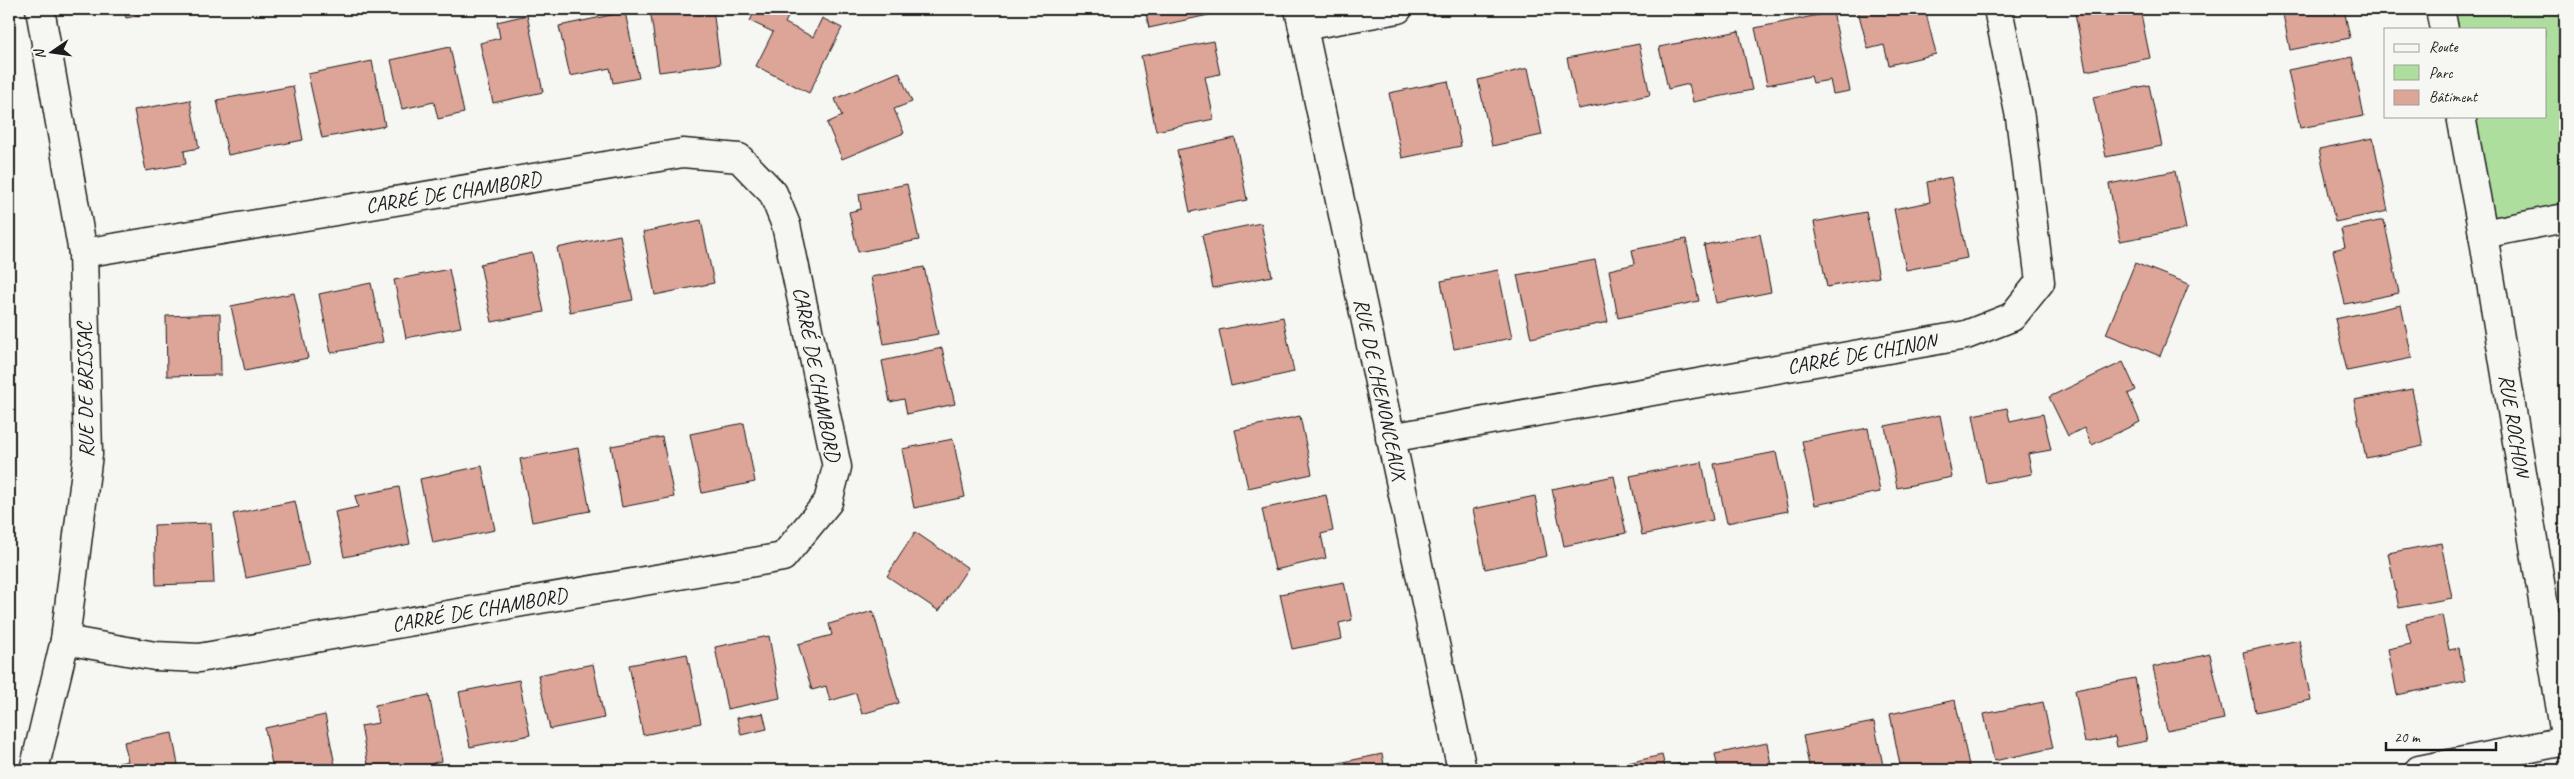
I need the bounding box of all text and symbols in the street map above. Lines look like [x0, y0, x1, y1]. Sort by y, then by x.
north arrow [28, 28, 78, 78]
legend [2384, 28, 2546, 118]
text: Route [2429, 38, 2459, 57]
text: N [30, 46, 49, 61]
text: Parc [2429, 64, 2453, 83]
text: Bâtiment [2429, 88, 2479, 107]
street label: CARRÉ DE CHAMBORD [364, 165, 544, 219]
street label: CARRÉ DE CHAMBORD [787, 285, 847, 465]
street label: RUE DE CHENONCEAUX [1348, 296, 1413, 485]
street label: RUE DE BRISSAC [71, 320, 99, 458]
street label: CARRÉ DE CHINON [1785, 327, 1941, 380]
street label: RUE ROCHON [2493, 373, 2536, 481]
street label: CARRÉ DE CHAMBORD [390, 581, 571, 637]
scale bar [2386, 719, 2496, 751]
text: 20 m [2394, 728, 2421, 747]

